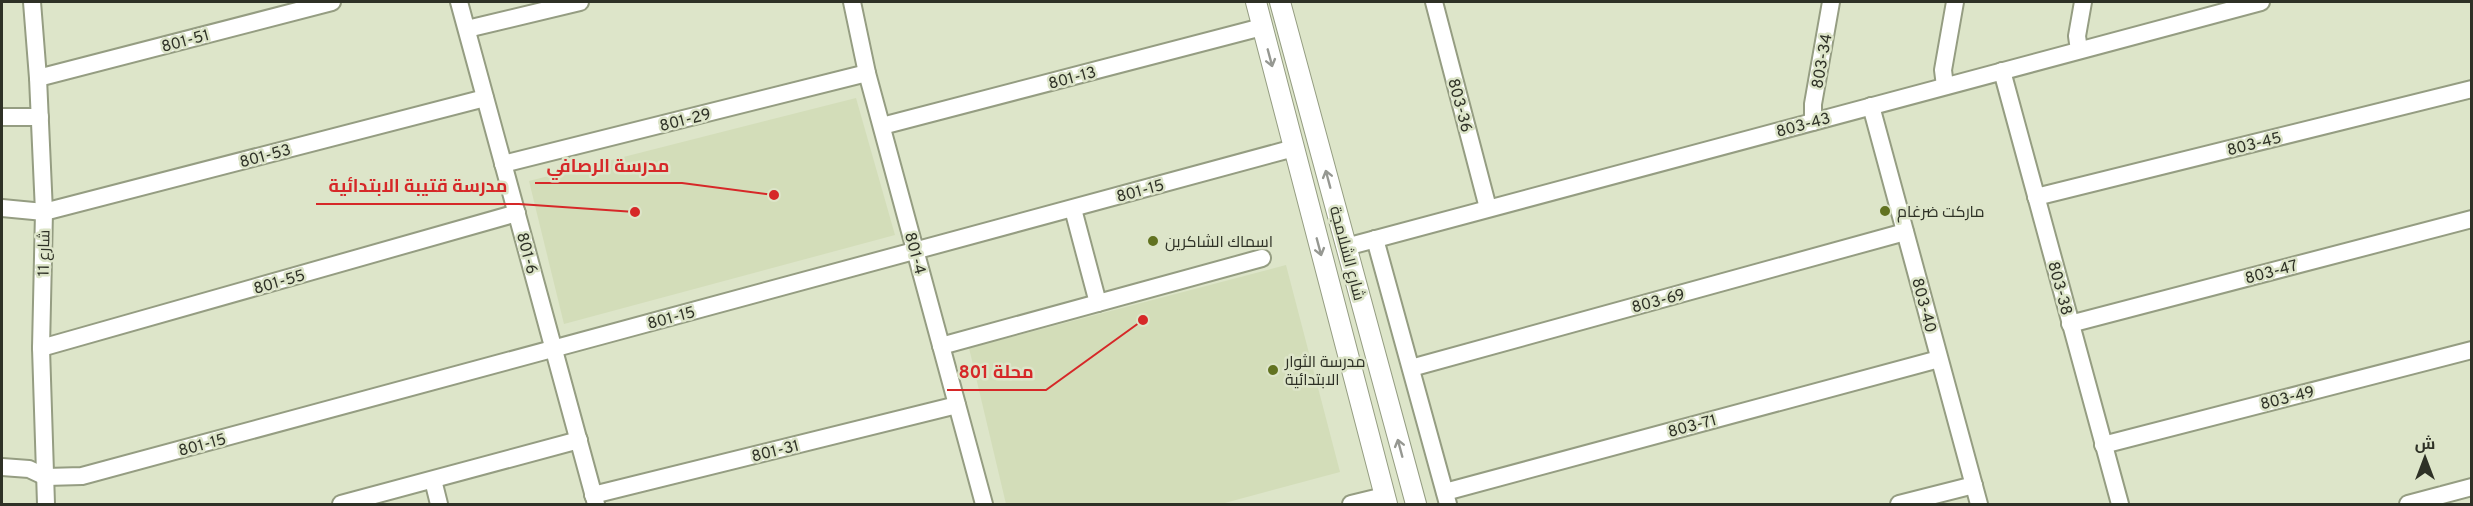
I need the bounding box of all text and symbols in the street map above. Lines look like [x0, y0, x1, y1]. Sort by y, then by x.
street label: 801-51 [159, 26, 212, 58]
street label: 803-34 [1808, 32, 1838, 90]
one-way arrow [1265, 48, 1276, 67]
street label: 801-13 [1046, 63, 1099, 95]
street label: 803-36 [1442, 76, 1476, 135]
street label: 801-29 [658, 105, 713, 137]
street label: 803-43 [1774, 109, 1833, 143]
street label: 803-45 [2225, 128, 2284, 161]
street label: 801-53 [238, 140, 293, 173]
callout: مدرسة الرصافي [535, 147, 682, 183]
text: مدرسة الرصافي [547, 156, 669, 181]
callout: مدرسة قتيبة الابتدائية [316, 168, 519, 204]
one-way arrow [1321, 170, 1333, 189]
text: مدرسة قتيبة الابتدائية [329, 176, 507, 199]
street label: 801-15 [1114, 176, 1167, 208]
place label: ماركت ضرغام [1897, 203, 1985, 223]
street label: شارع الشلامجة [1324, 204, 1368, 303]
marker: ماركت ضرغام [1878, 204, 1892, 218]
street label: شارع 11 [35, 230, 55, 277]
street label: 801-6 [511, 230, 541, 277]
street label: 801-4 [899, 230, 929, 277]
place label: اسماك الشاكرين [1165, 233, 1273, 253]
marker: اسماك الشاكرين [1146, 234, 1160, 248]
one-way arrow [1314, 237, 1326, 256]
street label: 803-47 [2243, 256, 2300, 290]
street label: 803-38 [2042, 259, 2076, 318]
street label: 801-55 [251, 266, 308, 300]
street label: 803-40 [1906, 276, 1940, 335]
street label: 803-69 [1630, 285, 1687, 319]
street label: 801-15 [645, 303, 698, 335]
place label: مدرسة الثوار الابتدائية [1284, 353, 1365, 391]
callout: محلة 801 [947, 354, 1046, 390]
text: محلة 801 [958, 362, 1034, 385]
marker: مدرسة الثوار الابتدائية [1266, 363, 1280, 377]
street label: 803-49 [2258, 383, 2317, 415]
street label: 803-71 [1666, 411, 1719, 443]
north arrow [2395, 428, 2455, 488]
street label: 801-15 [176, 430, 229, 462]
text: ش [2415, 435, 2435, 455]
street label: 801-31 [750, 436, 801, 468]
one-way arrow [1394, 439, 1406, 458]

